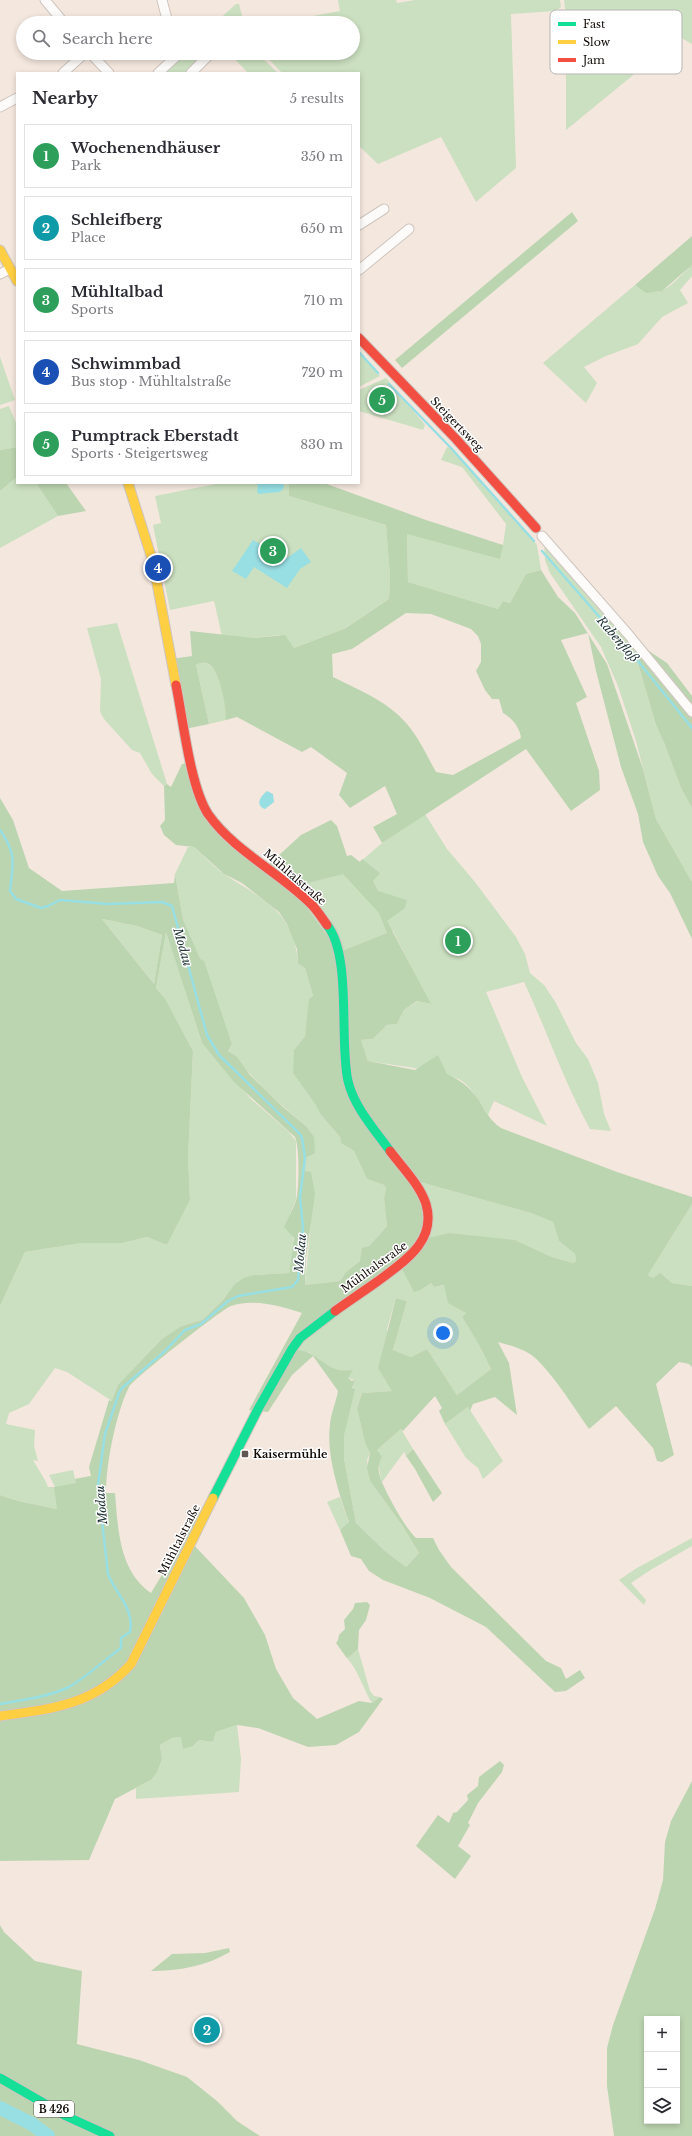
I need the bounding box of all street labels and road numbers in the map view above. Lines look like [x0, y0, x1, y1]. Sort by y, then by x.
street label: Steigertsweg [427, 394, 487, 455]
street label: Mühltalstraße [261, 846, 329, 908]
street label: Mühltalstraße [338, 1238, 410, 1296]
street label: Mühltalstraße [155, 1502, 203, 1578]
road number: B 426 [34, 2101, 74, 2117]

